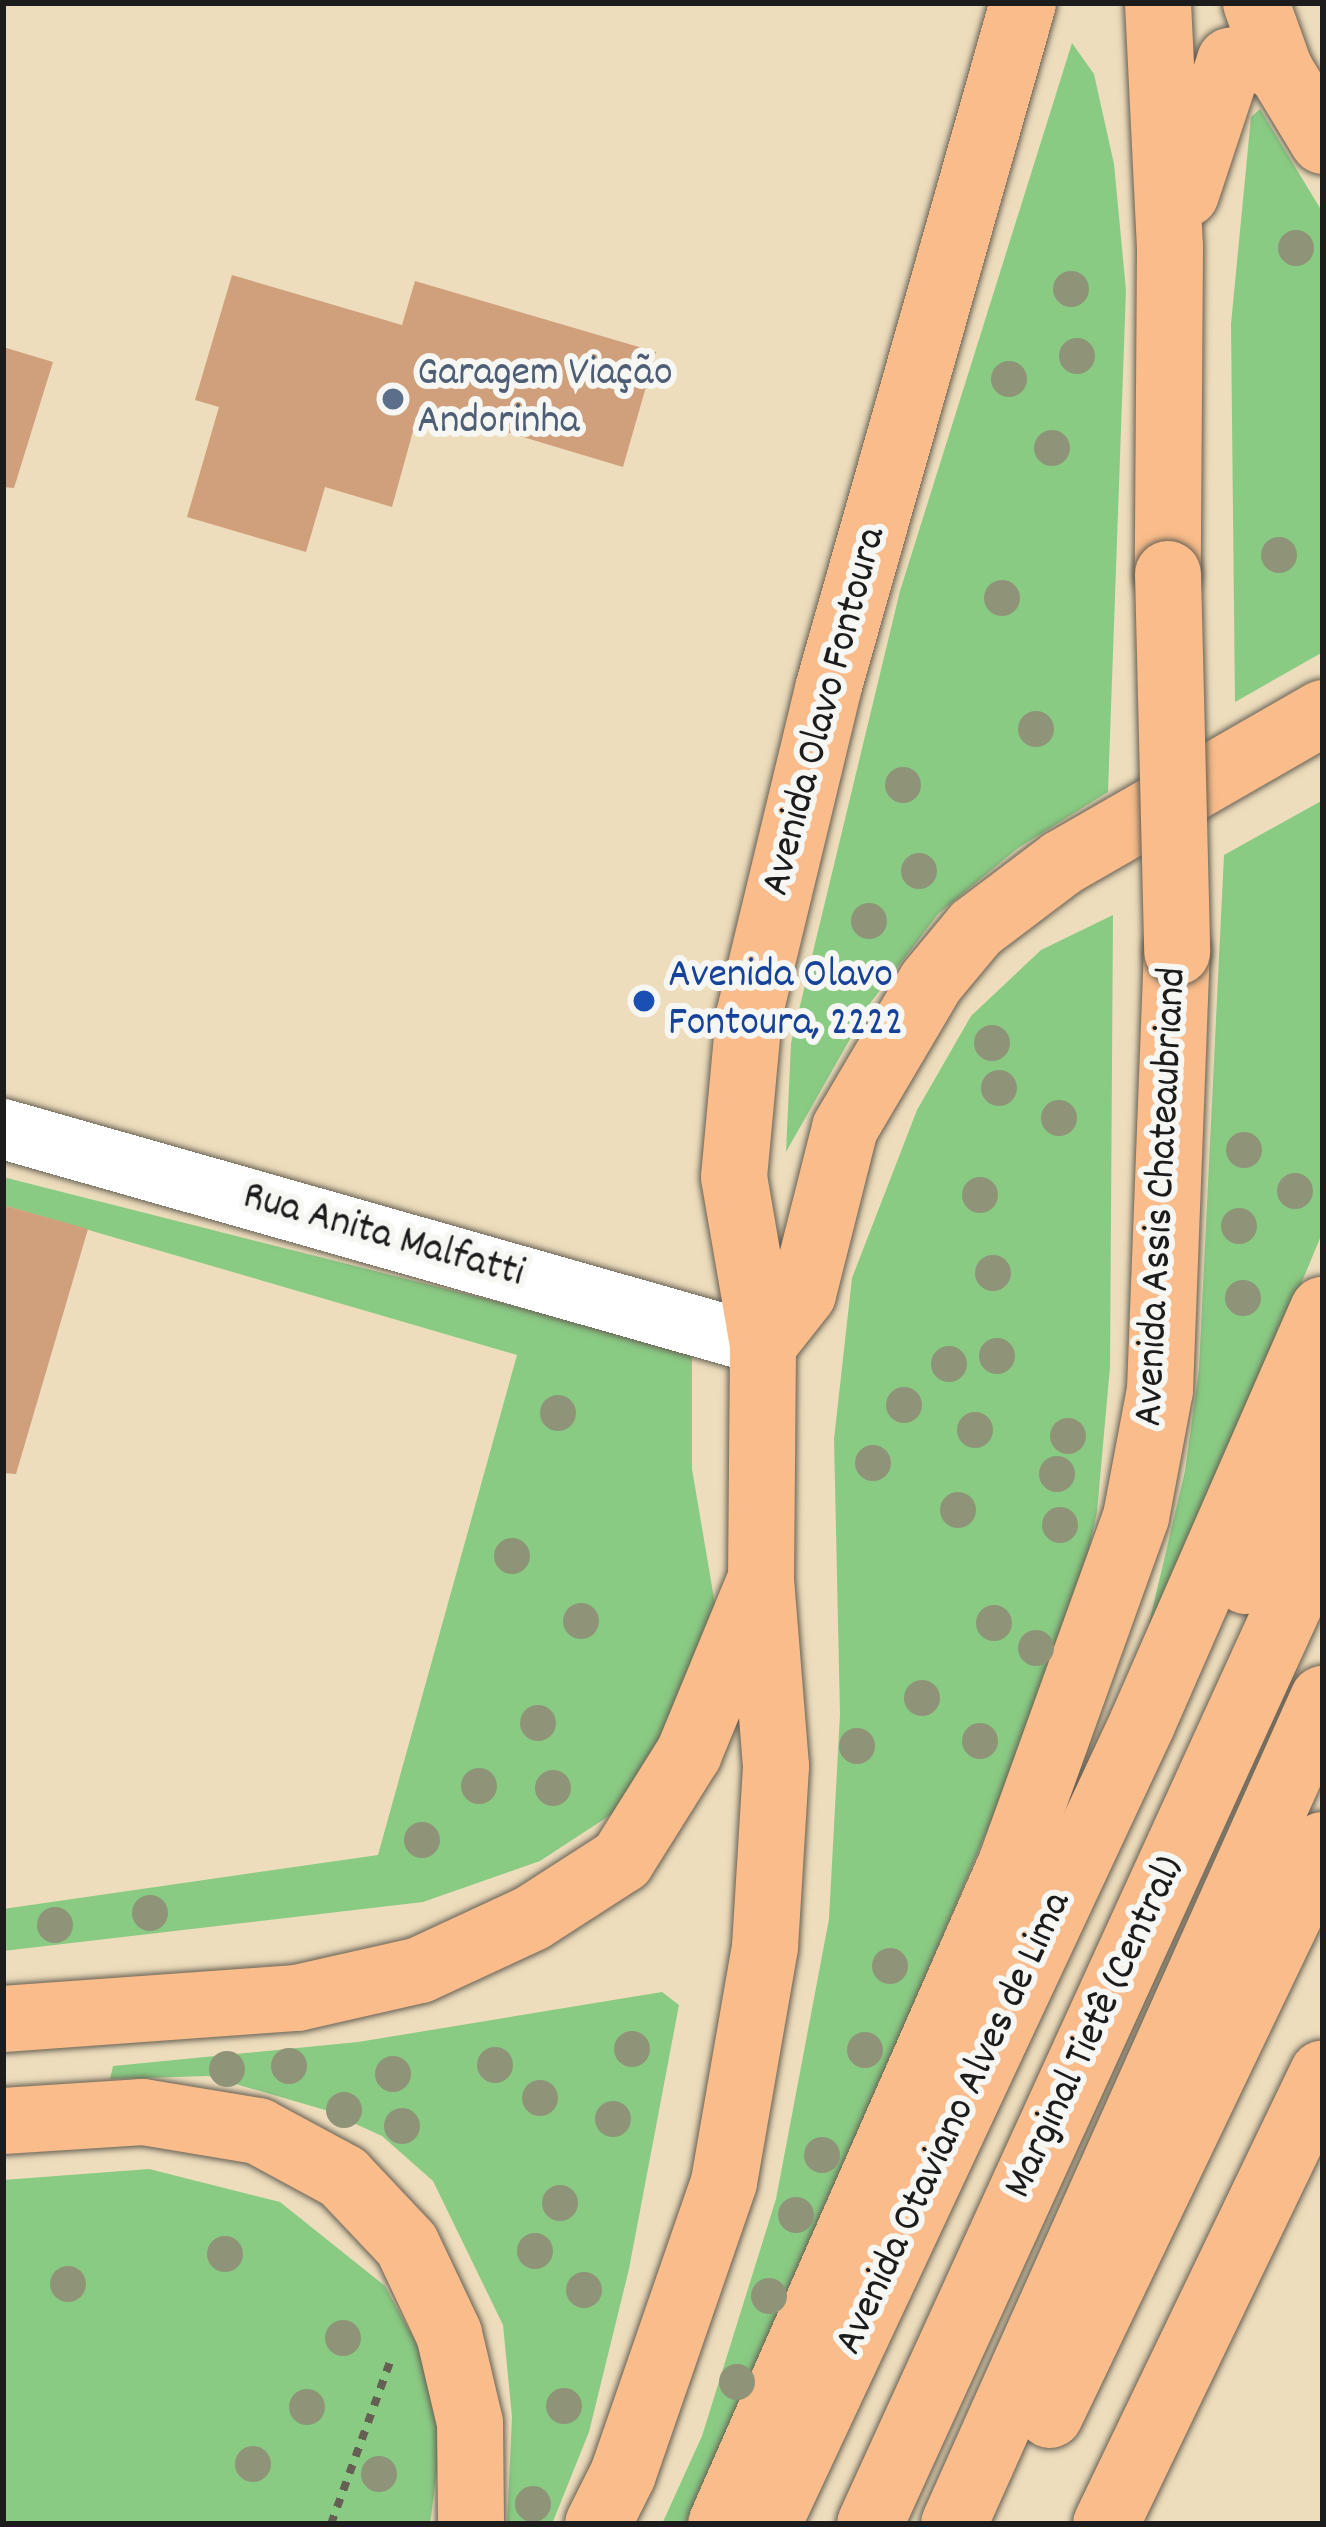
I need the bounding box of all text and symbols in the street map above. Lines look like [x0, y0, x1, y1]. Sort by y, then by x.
place label: Garagem Viação Andorinha [417, 350, 673, 448]
marker: Garagem Viação Andorinha [380, 386, 406, 412]
street label: Avenida Olavo Fontoura [753, 522, 899, 902]
place label: Avenida Olavo Fontoura, 2222 [668, 952, 903, 1050]
street label: Avenida Assis Chateaubriand [1126, 966, 1200, 1428]
marker: Avenida Olavo Fontoura, 2222 [631, 988, 657, 1014]
street label: Rua Anita Malfatti [237, 1173, 529, 1301]
street label: Marginal Tietê (Central) [995, 1849, 1197, 2207]
street label: Avenida Otaviano Alves de Lima [826, 1885, 1084, 2363]

